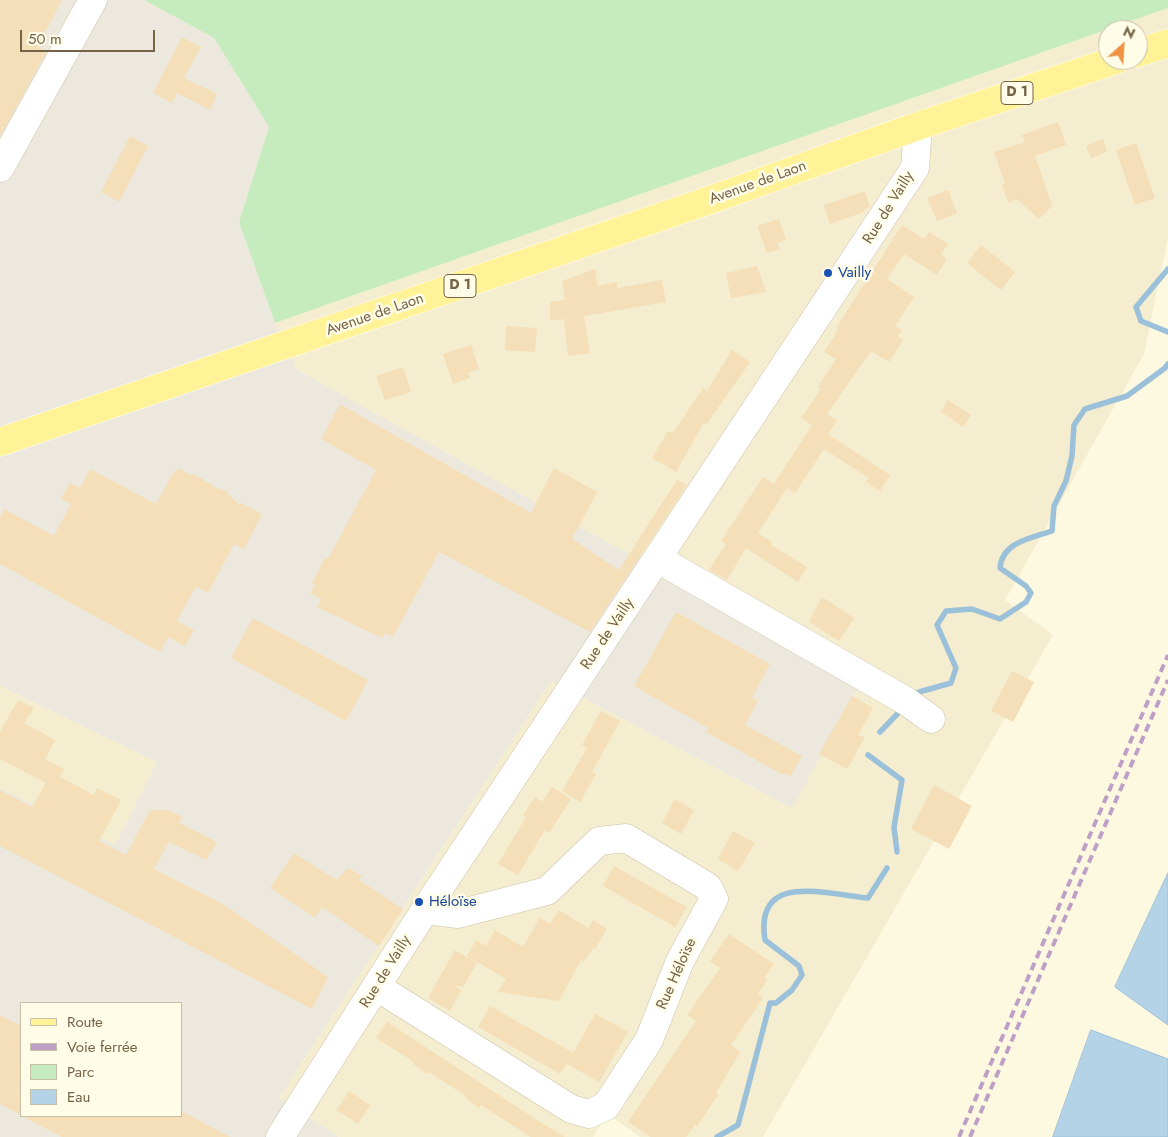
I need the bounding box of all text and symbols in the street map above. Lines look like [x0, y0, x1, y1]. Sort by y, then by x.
scale bar [22, 20, 158, 52]
north arrow [1098, 20, 1148, 70]
text: N [1120, 21, 1139, 44]
text: 50 m [28, 28, 62, 50]
road number: D 1 [1001, 82, 1033, 105]
street label: Avenue de Laon [707, 157, 809, 209]
street label: Rue de Vailly [860, 168, 918, 248]
place label: Vailly [838, 264, 871, 282]
marker: Vailly [822, 267, 834, 279]
road number: D 1 [444, 274, 476, 298]
street label: Avenue de Laon [324, 290, 426, 340]
street label: Rue de Vailly [578, 595, 638, 673]
place label: Héloïse [429, 893, 477, 911]
marker: Héloïse [413, 896, 425, 908]
street label: Rue de Vailly [357, 932, 415, 1012]
street label: Rue Héloïse [653, 936, 701, 1012]
legend [20, 1002, 182, 1117]
text: Route [67, 1011, 103, 1033]
text: Voie ferrée [67, 1036, 138, 1058]
text: Parc [67, 1061, 94, 1083]
text: Eau [67, 1086, 90, 1108]

